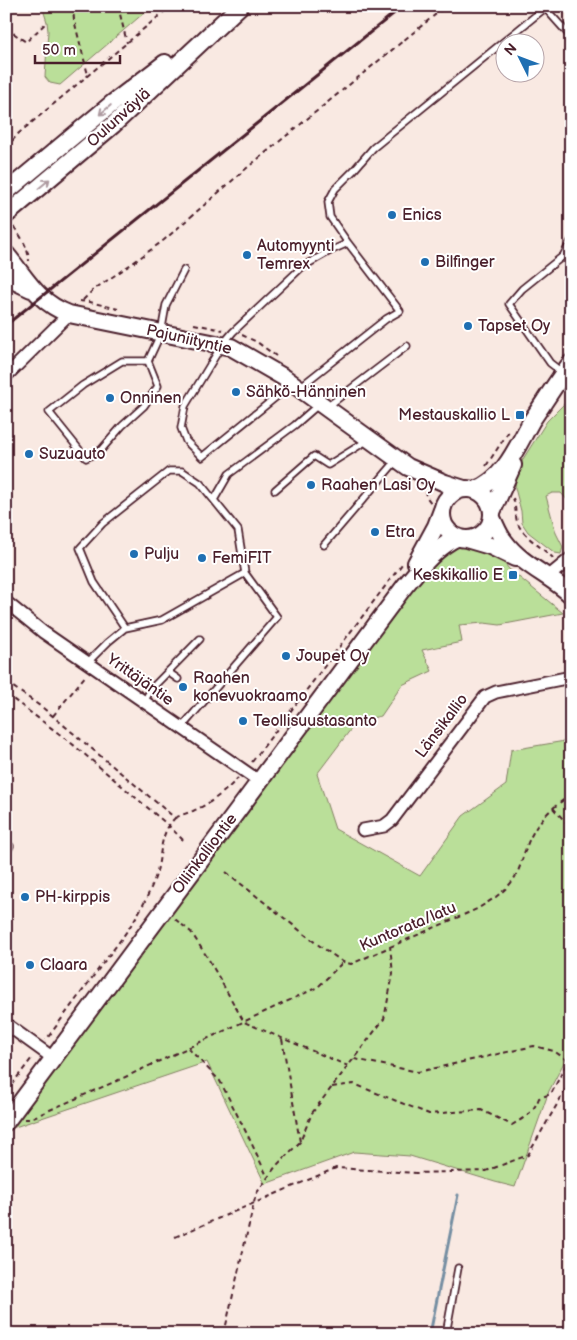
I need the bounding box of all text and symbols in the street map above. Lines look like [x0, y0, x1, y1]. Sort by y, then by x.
scale bar [35, 32, 120, 64]
north arrow [494, 32, 544, 82]
text: N [501, 40, 521, 59]
text: 50 m [42, 41, 76, 60]
street label: Oulunväylä [83, 85, 155, 151]
one-way arrow [99, 104, 112, 115]
one-way arrow [37, 178, 50, 189]
place label: Enics [402, 206, 442, 225]
marker: Enics [386, 209, 398, 221]
place label: Automyynti Temrex [257, 237, 334, 274]
marker: Automyynti Temrex [241, 249, 253, 261]
place label: Bilfinger [435, 253, 495, 272]
marker: Bilfinger [419, 256, 431, 268]
place label: Tapset Oy [478, 317, 551, 336]
marker: Tapset Oy [462, 320, 474, 332]
street label: Pajuniityntie [144, 321, 234, 359]
place label: Sähkö-Hänninen [246, 383, 366, 402]
marker: Sähkö-Hänninen [230, 386, 242, 398]
place label: Onninen [120, 389, 182, 408]
marker: Onninen [104, 392, 116, 404]
place label: Mestauskallio L [398, 406, 511, 425]
marker: Mestauskallio L [514, 409, 526, 421]
place label: Suzuauto [39, 445, 106, 464]
marker: Suzuauto [23, 448, 35, 460]
place label: Raahen Lasi Oy [321, 476, 436, 495]
marker: Raahen Lasi Oy [305, 479, 317, 491]
place label: Etra [385, 523, 415, 542]
marker: Etra [369, 526, 381, 538]
place label: Pulju [144, 545, 179, 564]
marker: Pulju [128, 548, 140, 560]
place label: FemiFIT [212, 549, 272, 568]
marker: FemiFIT [196, 552, 208, 564]
place label: Keskikallio E [412, 566, 503, 585]
marker: Keskikallio E [507, 569, 519, 581]
place label: Joupet Oy [296, 647, 370, 666]
street label: Yrittäjäntie [102, 649, 178, 710]
marker: Joupet Oy [280, 650, 292, 662]
place label: Raahen konevuokraamo [193, 669, 308, 706]
marker: Raahen konevuokraamo [177, 681, 189, 693]
street label: Länsikallio [412, 690, 472, 762]
place label: Teollisuustasanto [253, 712, 377, 731]
marker: Teollisuustasanto [237, 715, 249, 727]
street label: Ollinkalliontie [169, 810, 242, 898]
place label: PH-kirppis [35, 888, 110, 907]
marker: PH-kirppis [19, 891, 31, 903]
street label: Kuntorata/latu [357, 898, 459, 956]
place label: Claara [40, 956, 87, 975]
marker: Claara [24, 959, 36, 971]

